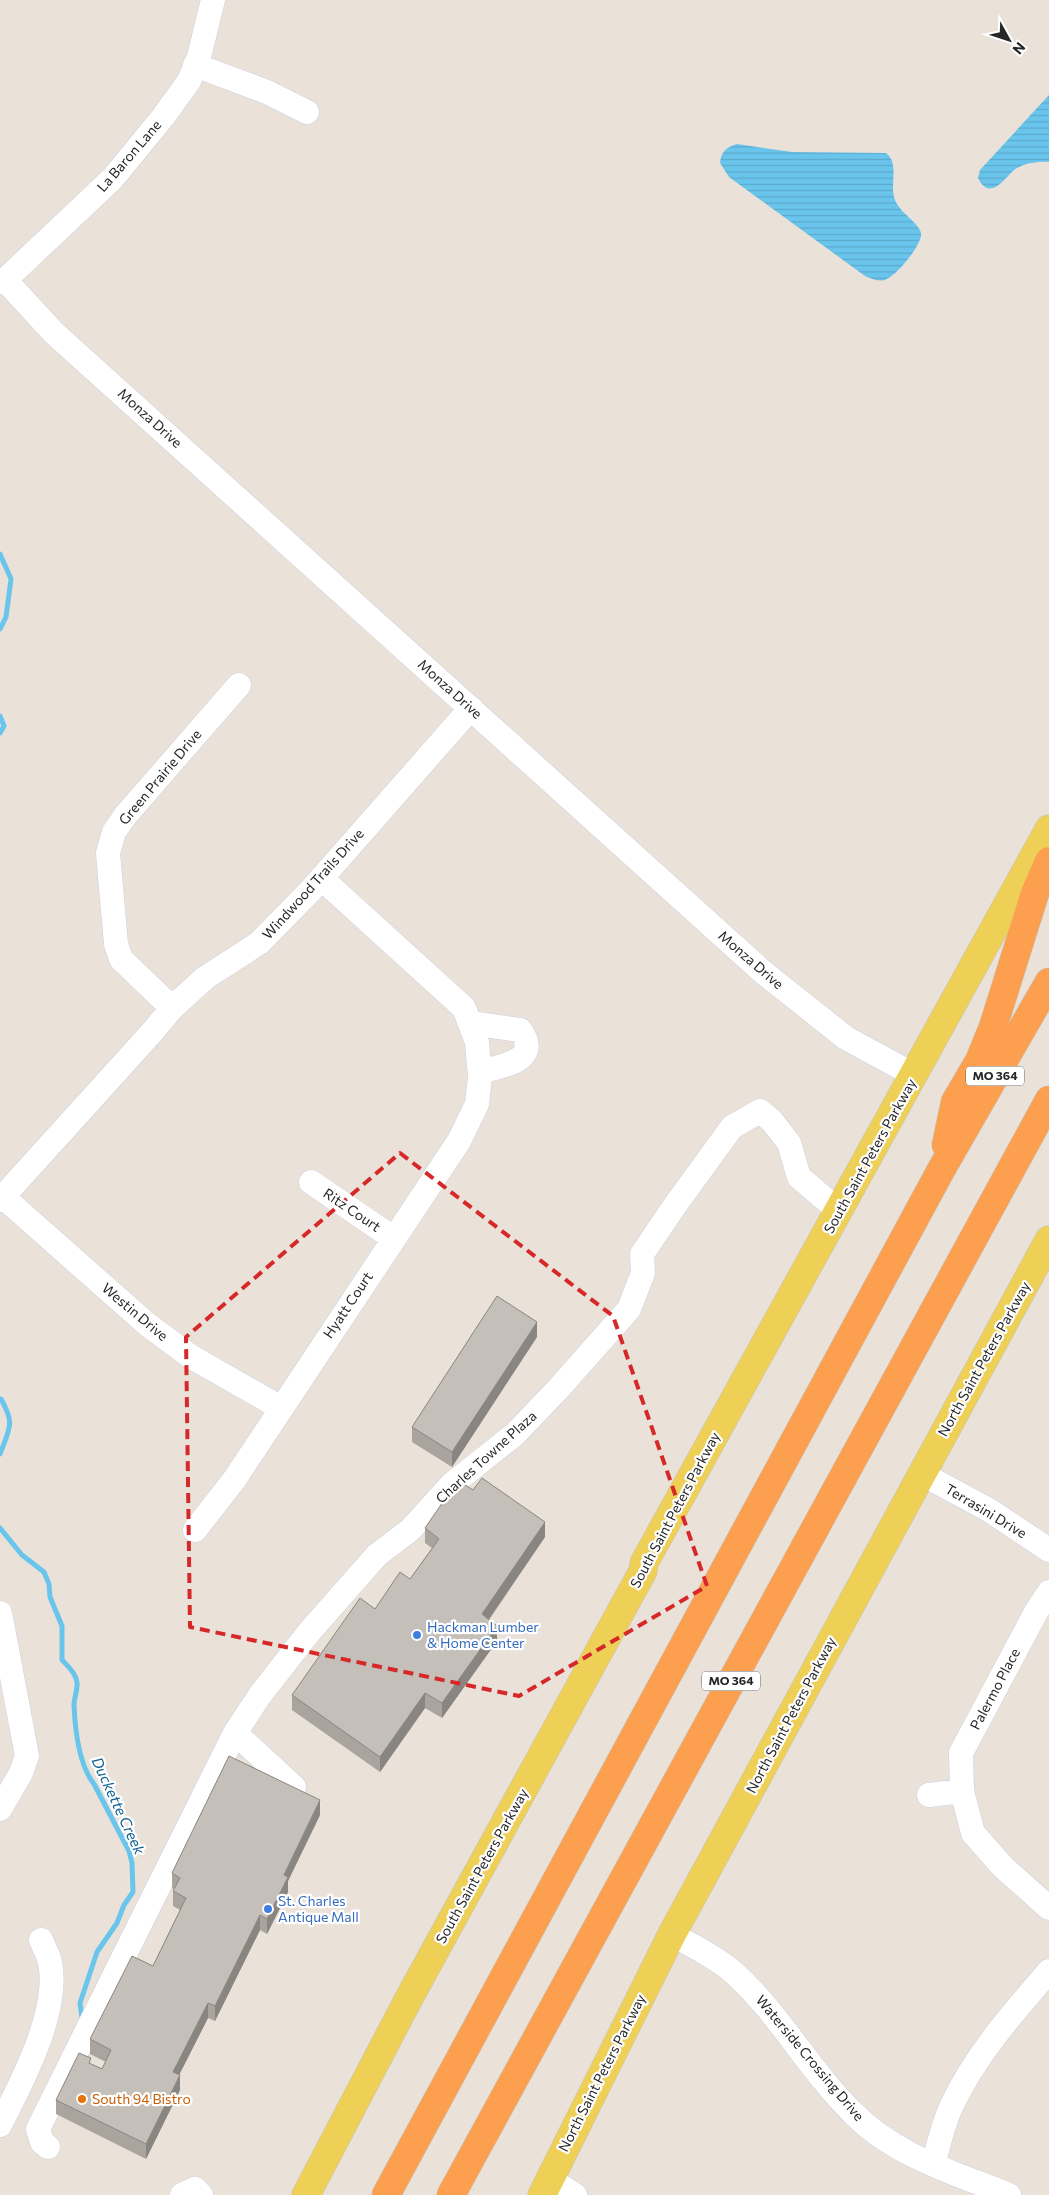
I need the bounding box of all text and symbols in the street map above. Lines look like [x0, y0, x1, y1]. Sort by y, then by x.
north arrow [984, 15, 1034, 65]
text: N [1009, 39, 1029, 58]
street label: La Baron Lane [93, 116, 164, 195]
street label: Monza Drive [115, 384, 186, 451]
street label: Monza Drive [415, 655, 486, 722]
street label: Green Prairie Drive [115, 726, 204, 828]
street label: Windwood Trails Drive [258, 825, 367, 943]
street label: Monza Drive [715, 927, 787, 992]
road number: MO 364 [966, 1066, 1024, 1086]
street label: South Saint Peters Parkway [820, 1075, 919, 1236]
street label: Ritz Court [320, 1184, 384, 1235]
street label: Hyatt Court [319, 1268, 376, 1341]
street label: North Saint Peters Parkway [934, 1278, 1033, 1439]
street label: Westin Drive [99, 1279, 172, 1344]
street label: Charles Towne Plaza [432, 1407, 540, 1506]
street label: South Saint Peters Parkway [626, 1429, 723, 1591]
street label: Terrasini Drive [943, 1480, 1030, 1541]
place label: Hackman Lumber & Home Center [427, 1618, 539, 1651]
marker: Hackman Lumber & Home Center [411, 1629, 423, 1641]
street label: North Saint Peters Parkway [742, 1634, 839, 1796]
street label: Palermo Place [966, 1645, 1023, 1732]
road number: MO 364 [702, 1672, 760, 1690]
water label: Duckette Creek [88, 1754, 150, 1858]
street label: South Saint Peters Parkway [432, 1785, 531, 1946]
place label: St. Charles Antique Mall [278, 1892, 359, 1925]
marker: St. Charles Antique Mall [262, 1903, 274, 1915]
street label: North Saint Peters Parkway [554, 1991, 649, 2154]
street label: Waterside Crossing Drive [753, 1991, 868, 2124]
place label: South 94 Bistro [92, 2090, 191, 2107]
marker: South 94 Bistro [76, 2093, 88, 2105]

